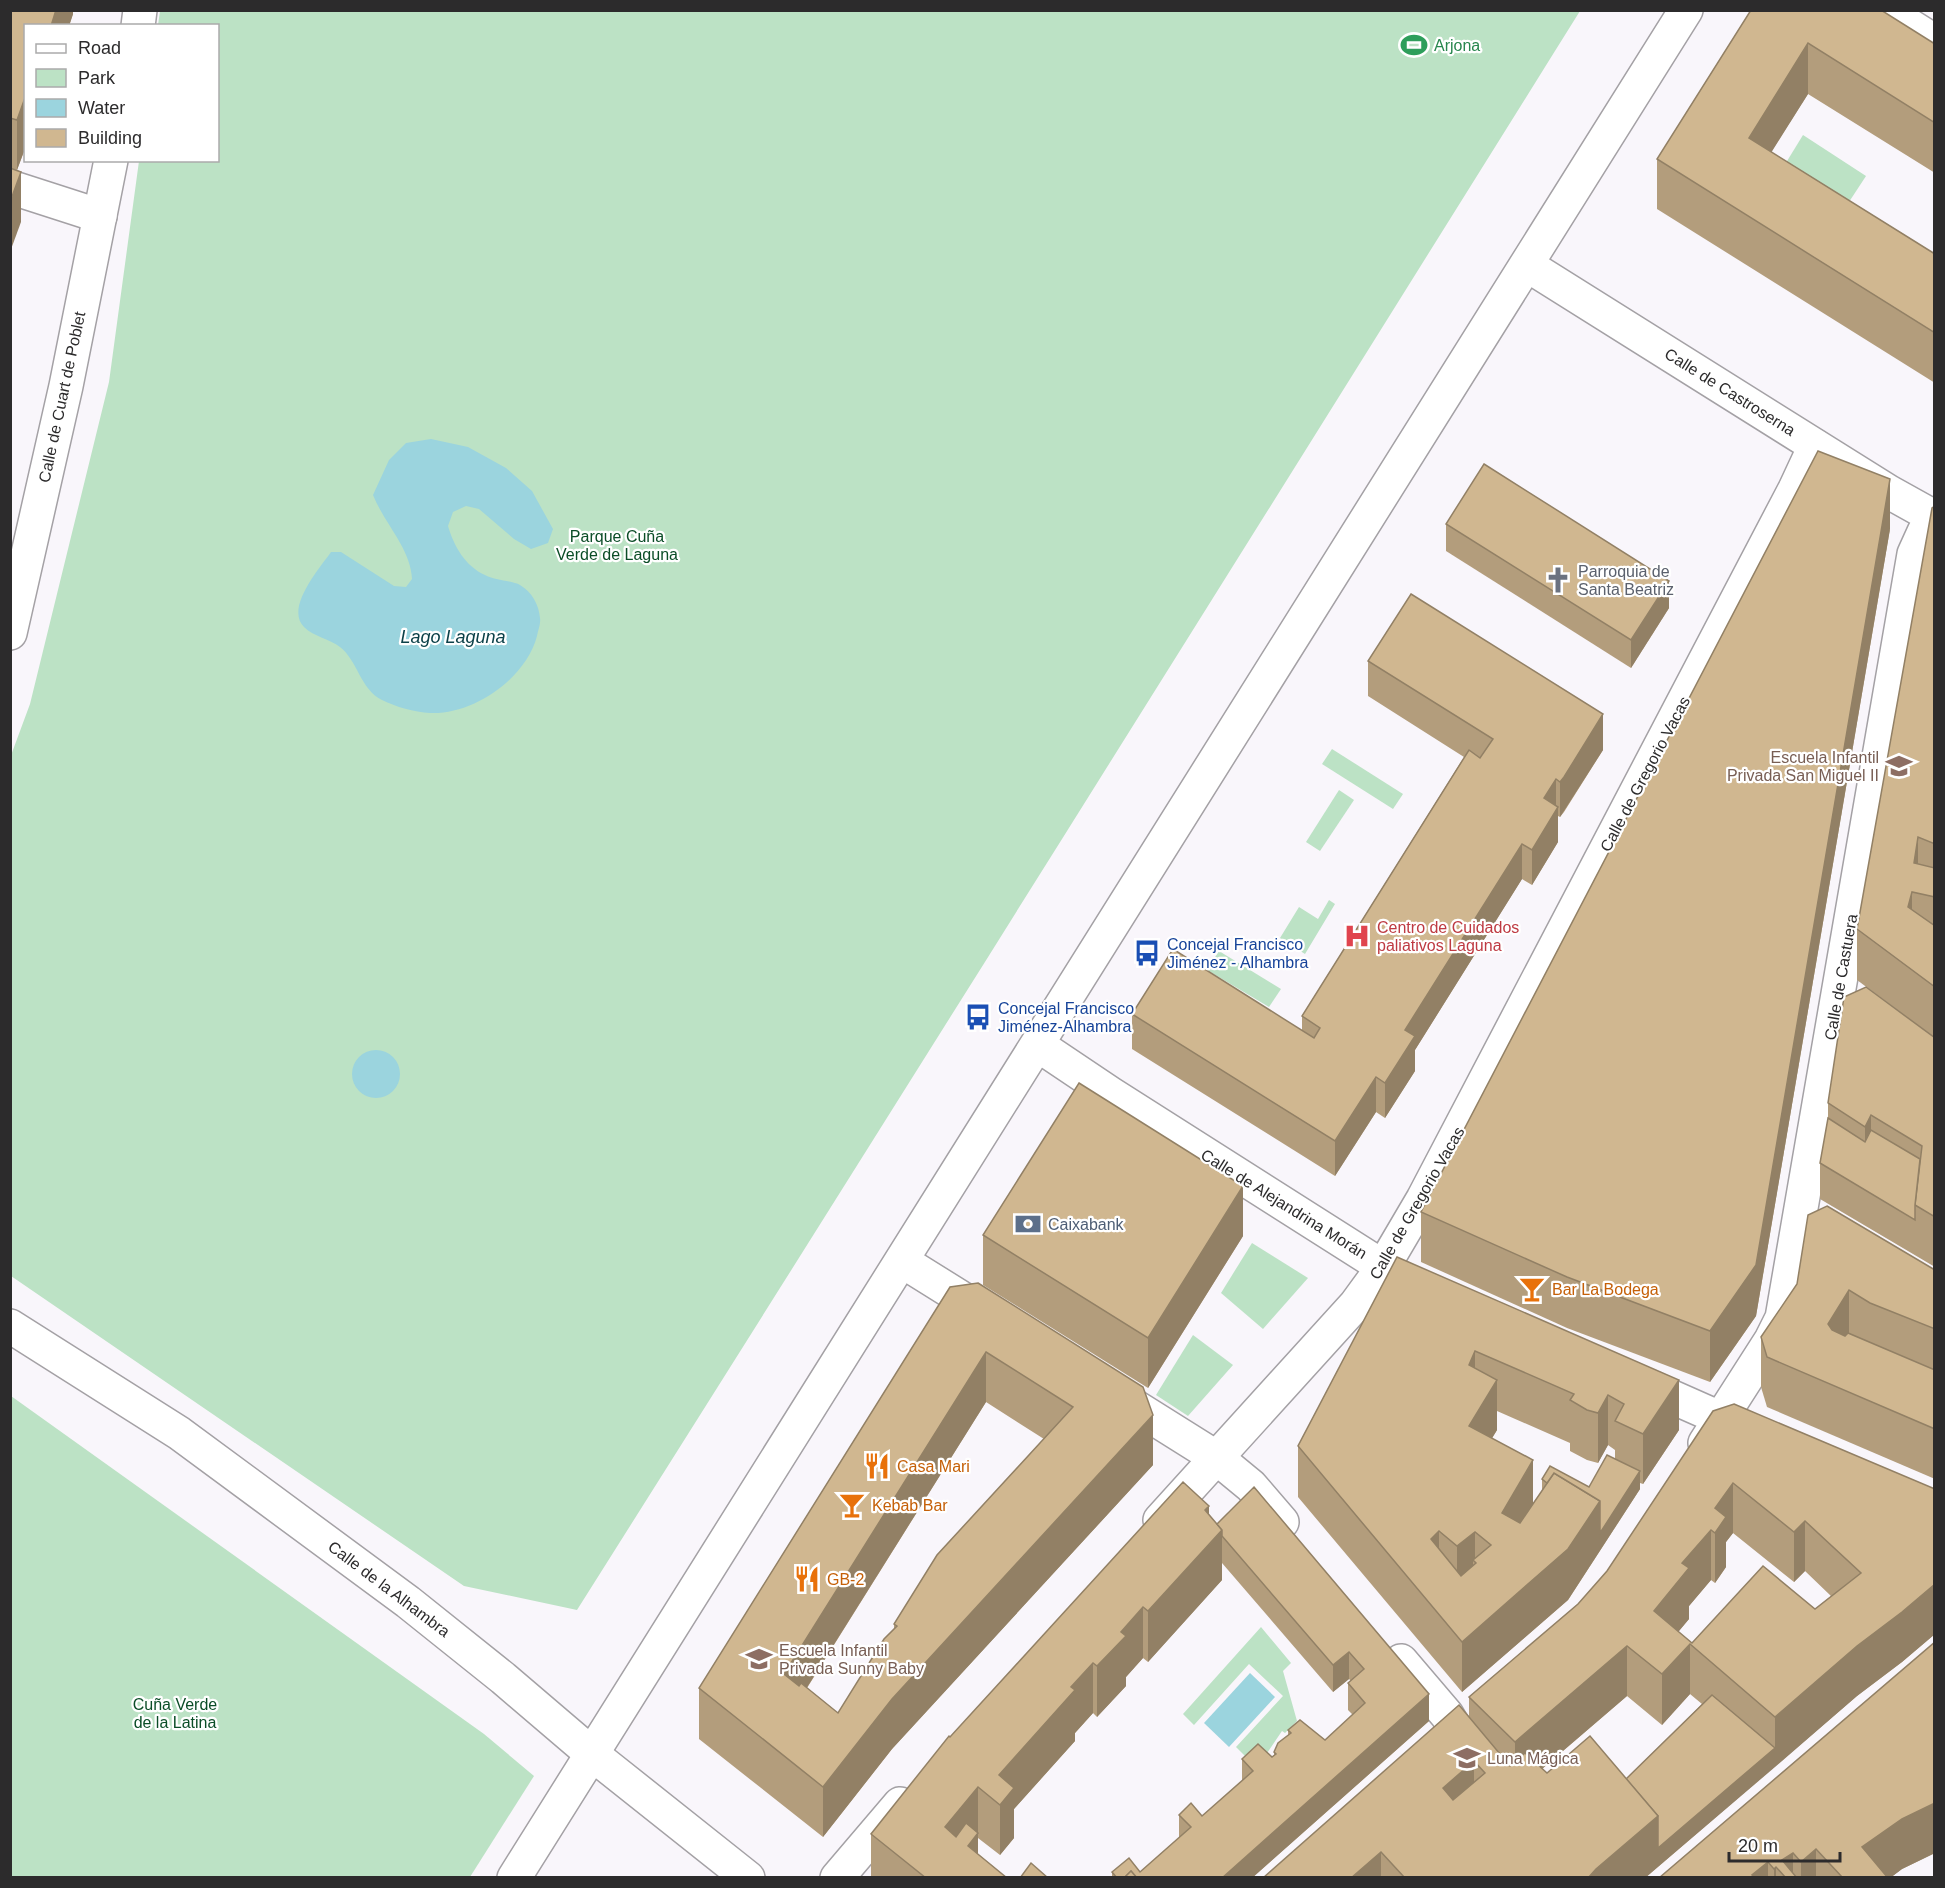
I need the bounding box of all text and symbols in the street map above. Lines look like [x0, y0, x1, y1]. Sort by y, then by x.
legend [24, 24, 219, 162]
sports icon: Arjona [1399, 30, 1429, 60]
place label: Arjona [1434, 37, 1480, 54]
text: Road [78, 38, 121, 58]
text: Park [78, 68, 116, 88]
text: Water [78, 98, 125, 118]
text: Building [78, 128, 142, 148]
street label: Calle de Cuart de Poblet [36, 309, 89, 484]
street label: Calle de Castroserna [1662, 345, 1798, 439]
park label: Parque Cuña Verde de Laguna [556, 528, 678, 563]
place label: Parroquia de Santa Beatriz [1578, 563, 1674, 598]
church icon: Parroquia de Santa Beatriz [1543, 565, 1573, 595]
water label: Lago Laguna [400, 627, 506, 647]
street label: Calle de Gregorio Vacas [1597, 694, 1693, 854]
place label: Escuela Infantil Privada San Miguel II [1727, 749, 1879, 784]
school or university icon: Escuela Infantil Privada San Miguel II [1884, 751, 1914, 781]
street label: Calle de Castuera [1822, 912, 1861, 1042]
place label: Centro de Cuidados paliativos Laguna [1377, 919, 1519, 954]
hospital icon: Centro de Cuidados paliativos Laguna [1342, 921, 1372, 951]
place label: Concejal Francisco Jiménez - Alhambra [1167, 936, 1308, 971]
bus stop icon: Concejal Francisco Jiménez - Alhambra [1132, 938, 1162, 968]
place label: Concejal Francisco Jiménez-Alhambra [998, 1000, 1134, 1035]
bus stop icon: Concejal Francisco Jiménez-Alhambra [963, 1002, 993, 1032]
street label: Calle de Gregorio Vacas [1366, 1124, 1468, 1282]
street label: Calle de Alejandrina Morán [1198, 1146, 1370, 1262]
bank icon: Caixabank [1013, 1209, 1043, 1239]
place label: Caixabank [1048, 1216, 1125, 1233]
bar icon: Bar La Bodega [1517, 1274, 1547, 1304]
place label: Bar La Bodega [1552, 1281, 1659, 1298]
restaurant icon: Casa Mari [862, 1451, 892, 1481]
place label: Casa Mari [897, 1458, 970, 1475]
bar icon: Kebab Bar [837, 1490, 867, 1520]
place label: Kebab Bar [872, 1497, 948, 1514]
street label: Calle de la Alhambra [325, 1538, 453, 1640]
restaurant icon: GB-2 [792, 1564, 822, 1594]
place label: GB-2 [827, 1571, 864, 1588]
place label: Escuela Infantil Privada Sunny Baby [779, 1642, 924, 1677]
school or university icon: Escuela Infantil Privada Sunny Baby [744, 1644, 774, 1674]
park label: Cuña Verde de la Latina [133, 1696, 217, 1731]
school or university icon: Luna Mágica [1452, 1743, 1482, 1773]
place label: Luna Mágica [1487, 1750, 1579, 1767]
scale bar [1729, 1825, 1840, 1863]
text: 20 m [1738, 1836, 1778, 1856]

